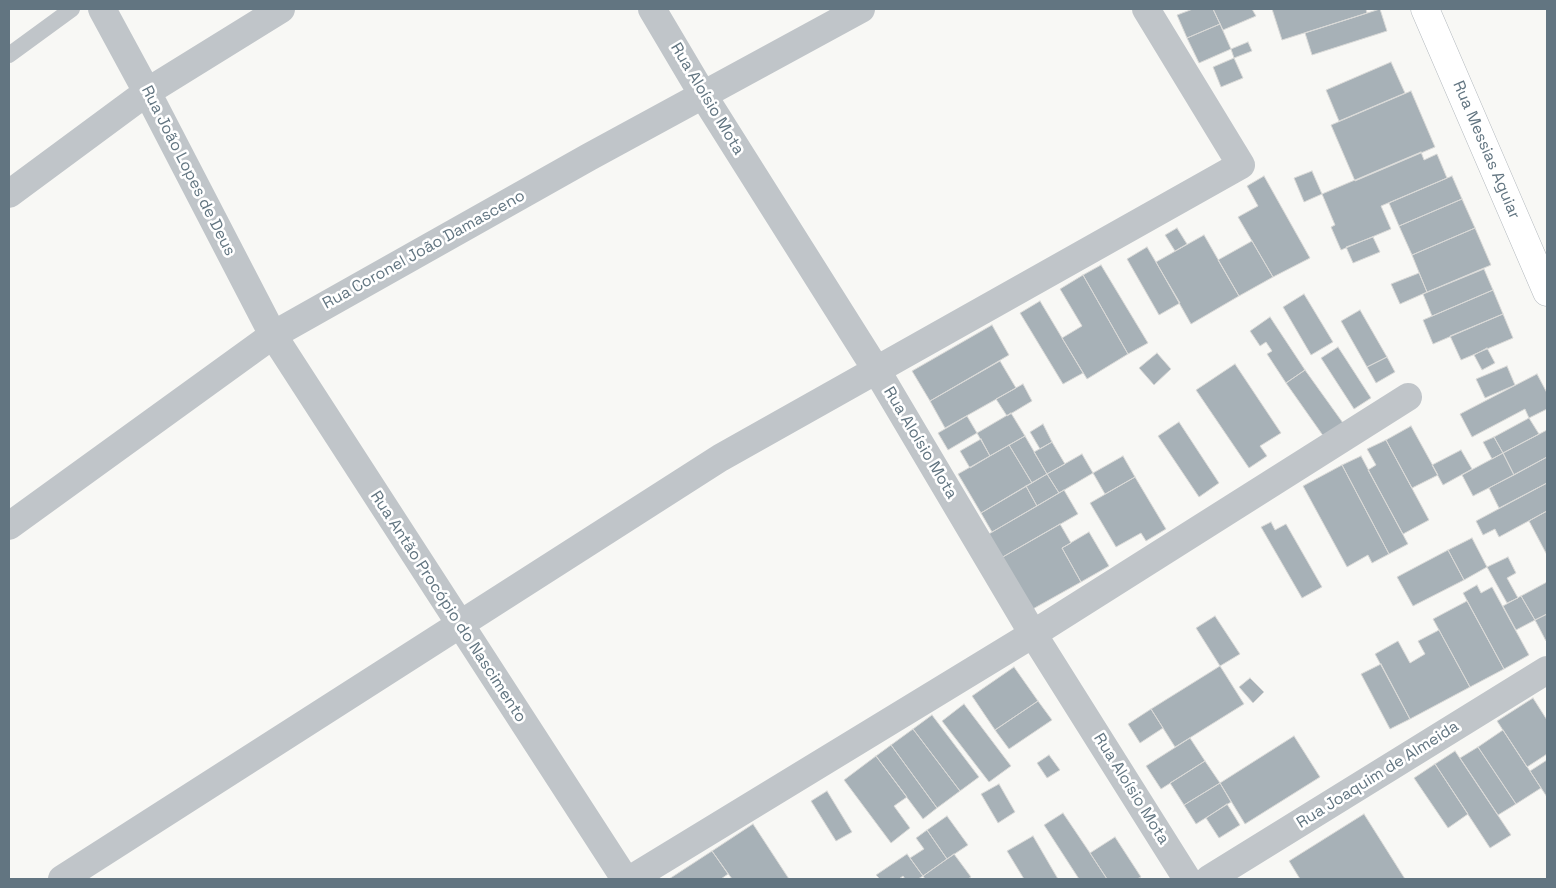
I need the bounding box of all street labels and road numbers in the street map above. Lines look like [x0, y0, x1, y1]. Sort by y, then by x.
street label: Rua Aloísio Mota [666, 40, 748, 158]
street label: Rua Messias Aguiar [1448, 78, 1524, 222]
street label: Rua João Lopes de Deus [137, 83, 239, 259]
street label: Rua Coronel João Damasceno [320, 186, 528, 314]
street label: Rua Aloísio Mota [879, 384, 961, 502]
street label: Rua Antão Procópio do Nascimento [366, 488, 530, 726]
street label: Rua Joaquim de Almeida [1293, 717, 1463, 833]
street label: Rua Aloísio Mota [1089, 730, 1173, 848]

